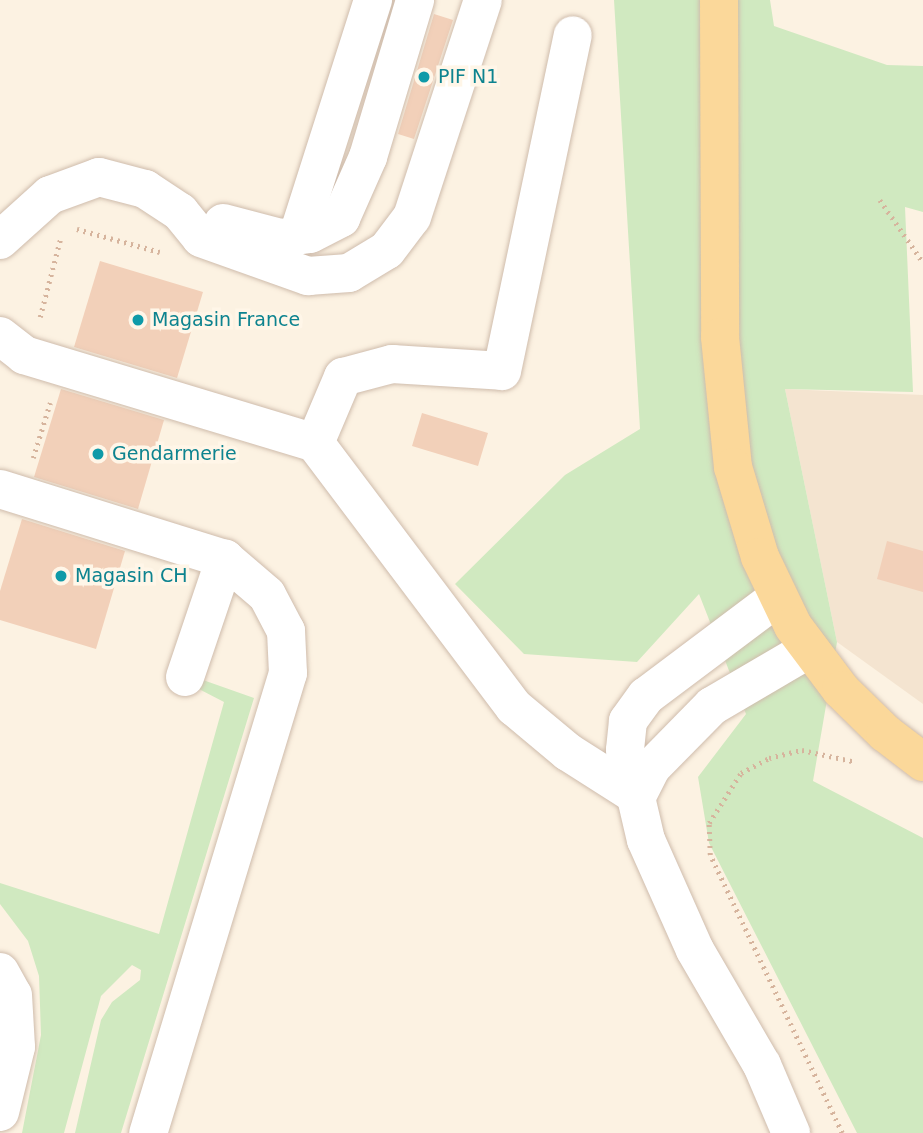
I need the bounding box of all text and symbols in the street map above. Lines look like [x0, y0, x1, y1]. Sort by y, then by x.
place label: PIF N1 [438, 66, 498, 88]
marker: PIF N1 [416, 69, 432, 85]
place label: Magasin France [152, 309, 300, 331]
marker: Magasin France [130, 312, 146, 328]
place label: Gendarmerie [112, 443, 237, 465]
marker: Gendarmerie [90, 446, 106, 462]
place label: Magasin CH [75, 565, 188, 587]
marker: Magasin CH [53, 568, 69, 584]

